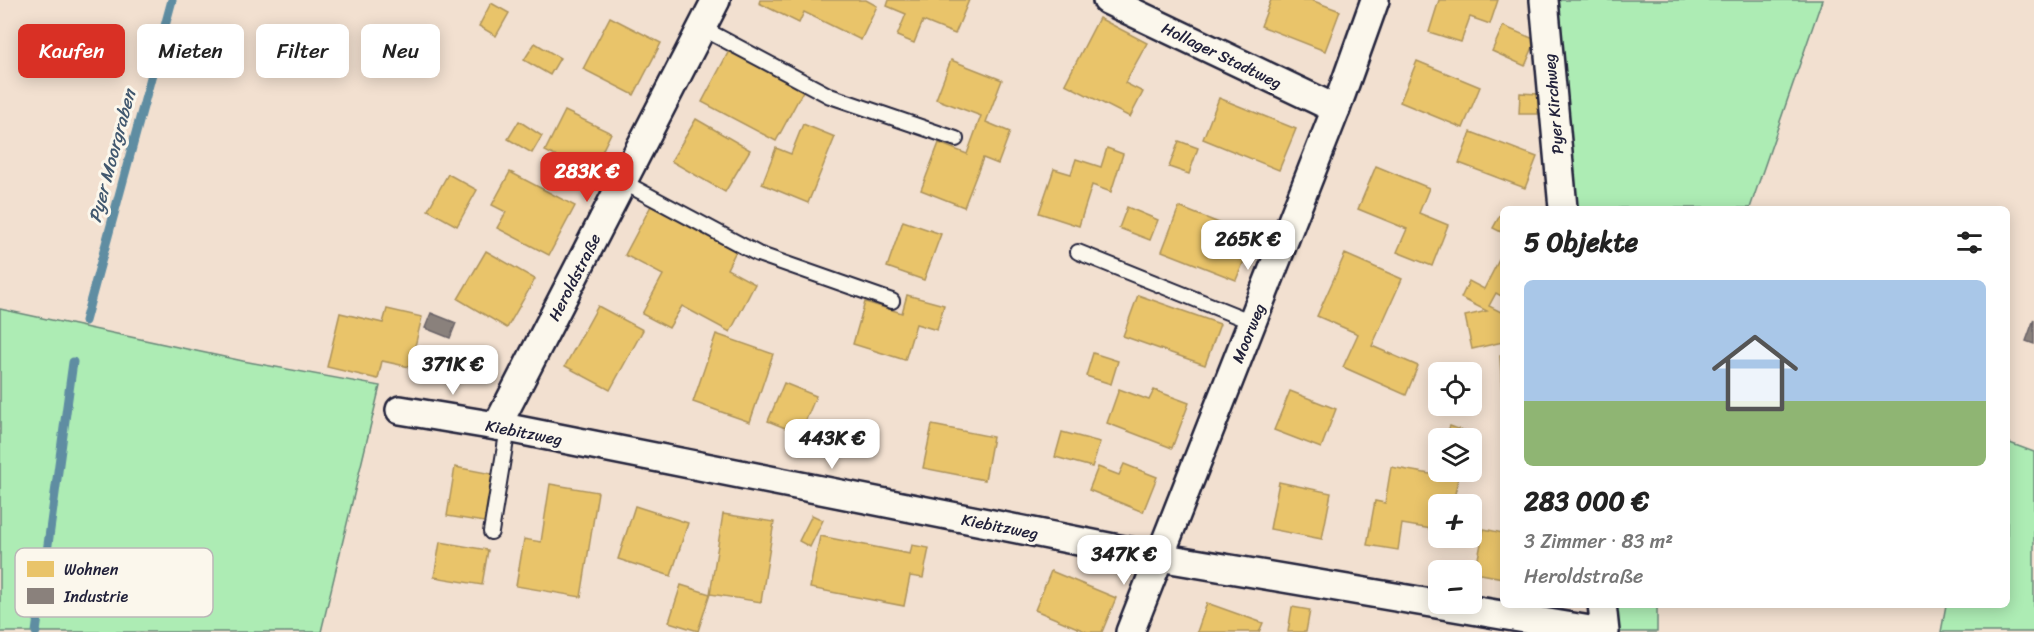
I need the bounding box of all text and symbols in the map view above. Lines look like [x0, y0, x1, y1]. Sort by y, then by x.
street label: Hollager Stadtweg [1157, 14, 1287, 97]
chip: Kaufen [18, 24, 125, 78]
chip: Mieten [137, 24, 244, 78]
chip: Filter [256, 24, 349, 78]
chip: Neu [361, 24, 440, 78]
street label: Pyer Kirchweg [1535, 52, 1572, 155]
water label: Pyer Moorgraben [79, 84, 146, 226]
pin: 283K € [538, 152, 636, 203]
text: 283K € [554, 154, 620, 189]
text: 5 Objekte [1524, 219, 1638, 265]
pin: 265K € [1199, 220, 1297, 271]
text: 265K € [1215, 222, 1281, 257]
icon: filters [1953, 226, 1986, 259]
street label: Heroldstraße [540, 228, 609, 326]
street label: Moorweg [1223, 299, 1274, 368]
icon: home [1701, 319, 1809, 427]
pin: 371K € [404, 345, 502, 396]
text: 371K € [422, 347, 484, 382]
map controls [1428, 362, 1482, 614]
button: locate [1428, 362, 1482, 416]
street label: Kiebitzweg [483, 411, 565, 454]
pin: 443K € [783, 419, 881, 470]
text: 443K € [799, 421, 865, 456]
button: layers [1428, 428, 1482, 482]
text: 283 000 € [1524, 478, 1649, 524]
button: + [1428, 494, 1482, 548]
street label: Kiebitzweg [959, 505, 1041, 548]
text: 3 Zimmer · 83 m² [1524, 524, 1673, 559]
pin: 347K € [1075, 535, 1173, 586]
text: 347K € [1091, 537, 1157, 572]
legend [15, 548, 213, 617]
text: Wohnen [64, 555, 119, 584]
text: Heroldstraße [1524, 559, 1643, 594]
button: − [1428, 560, 1482, 614]
text: Industrie [63, 582, 128, 611]

